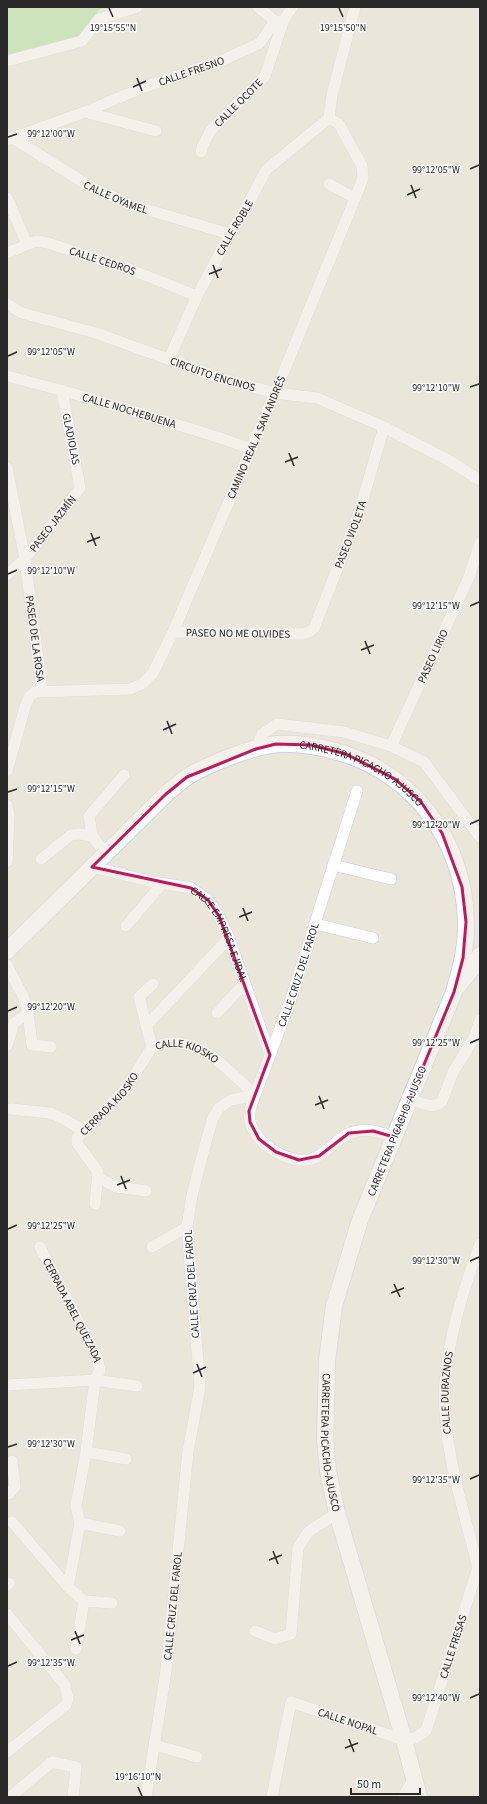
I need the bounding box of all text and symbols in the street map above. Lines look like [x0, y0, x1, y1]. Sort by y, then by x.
text: 19°15'55"N [90, 21, 136, 35]
text: 19°15'50"N [320, 21, 366, 35]
street label: CALLE FRESNO [156, 53, 226, 89]
street label: CALLE OCOTE [211, 75, 266, 130]
text: 99°12'00"W [27, 127, 75, 141]
text: 99°12'05"W [412, 163, 460, 177]
street label: CALLE OYAMEL [81, 177, 150, 217]
street label: CALLE ROBLE [212, 197, 257, 258]
street label: CALLE CEDROS [67, 243, 138, 279]
text: 99°12'05"W [27, 345, 75, 359]
street label: CIRCUITO ENCINOS [168, 353, 257, 395]
street label: CAMINO REAL A SAN ANDRÉS [223, 373, 289, 501]
text: 99°12'10"W [412, 381, 460, 395]
street label: CALLE NOCHEBUENA [81, 389, 178, 431]
street label: GLADIOLAS [59, 412, 83, 466]
street label: PASEO JAZMÍN [26, 492, 79, 555]
street label: PASEO VIOLETA [331, 499, 370, 571]
text: 99°12'10"W [27, 564, 75, 578]
street label: PASEO DE LA ROSA [22, 595, 48, 683]
text: 99°12'15"W [412, 599, 460, 613]
street label: PASEO NO ME OLVIDES [186, 625, 290, 641]
street label: PASEO LIRIO [414, 627, 451, 685]
street label: CARRETERA PICACHO-AJUSCO [299, 737, 427, 810]
text: 99°12'15"W [27, 782, 75, 796]
text: 99°12'20"W [412, 818, 460, 832]
street label: CALLE EMPRESA EJIDAL [188, 883, 251, 984]
street label: CALLE CRUZ DEL FAROL [274, 920, 322, 1029]
text: 99°12'20"W [27, 1000, 75, 1014]
street label: CALLE KIOSKO [153, 1035, 222, 1067]
text: 99°12'25"W [412, 1036, 460, 1050]
street label: CARRETERA PICACHO-AJUSCO [364, 1064, 430, 1198]
street label: CERRADA KIOSKO [76, 1069, 142, 1139]
text: 99°12'25"W [27, 1219, 75, 1233]
street label: CALLE CRUZ DEL FAROL [181, 1229, 203, 1339]
text: 99°12'30"W [412, 1254, 460, 1268]
street label: CERRADA ABEL QUEZADA [39, 1255, 105, 1364]
street label: CALLE DURAZNOS [437, 1350, 456, 1435]
street label: CARRETERA PICACHO-AJUSCO [317, 1373, 344, 1513]
text: 99°12'30"W [27, 1437, 75, 1451]
text: 99°12'35"W [412, 1473, 460, 1487]
street label: CALLE CRUZ DEL FAROL [160, 1550, 185, 1661]
street label: CALLE FRESAS [436, 1613, 470, 1680]
text: 99°12'35"W [27, 1656, 75, 1670]
text: 99°12'40"W [412, 1691, 460, 1705]
street label: CALLE NOPAL [316, 1704, 381, 1738]
text: 19°16'10"N [115, 1770, 161, 1784]
scale bar [351, 1770, 420, 1796]
text: 50 m [357, 1776, 381, 1793]

